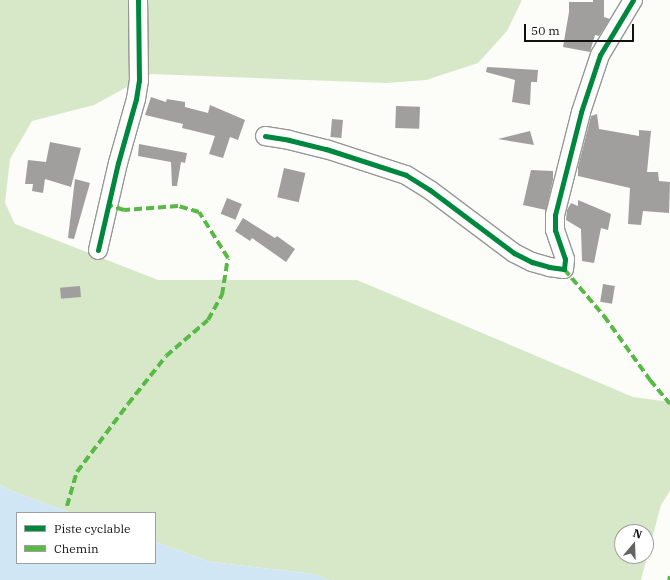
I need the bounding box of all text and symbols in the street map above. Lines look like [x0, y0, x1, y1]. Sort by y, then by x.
scale bar [526, 16, 636, 42]
text: 50 m [531, 23, 560, 38]
legend [16, 512, 156, 564]
text: Piste cyclable [54, 521, 130, 536]
north arrow [614, 524, 654, 564]
text: N [631, 526, 644, 542]
text: Chemin [54, 541, 99, 556]

